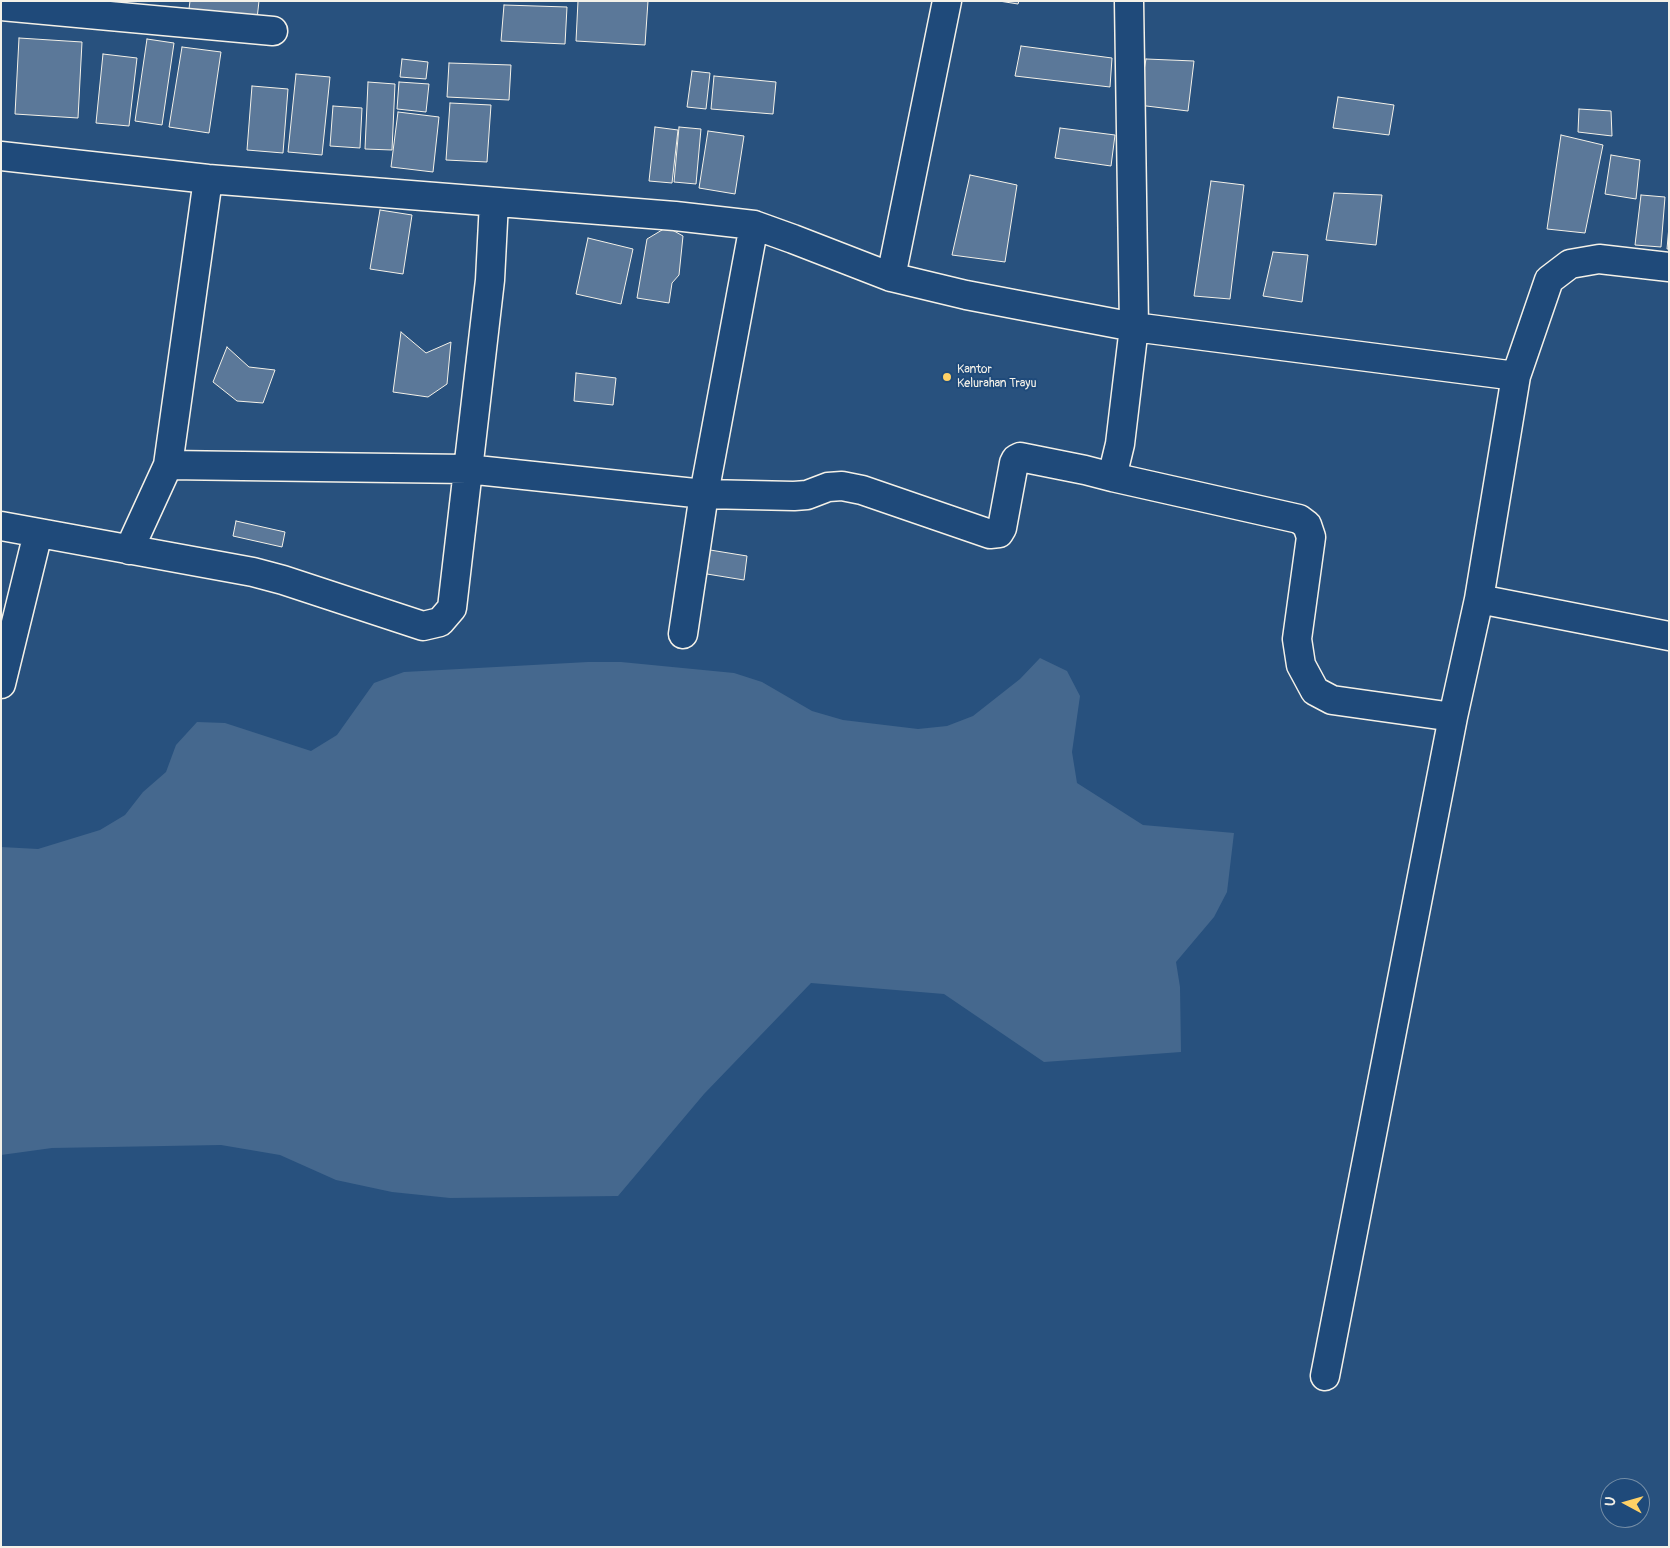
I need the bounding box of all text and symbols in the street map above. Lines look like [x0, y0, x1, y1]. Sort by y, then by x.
place label: Kantor Kelurahan Trayu [957, 363, 1036, 391]
marker: Kantor Kelurahan Trayu [941, 371, 953, 383]
north arrow [1600, 1478, 1650, 1528]
text: U [1602, 1496, 1620, 1507]

